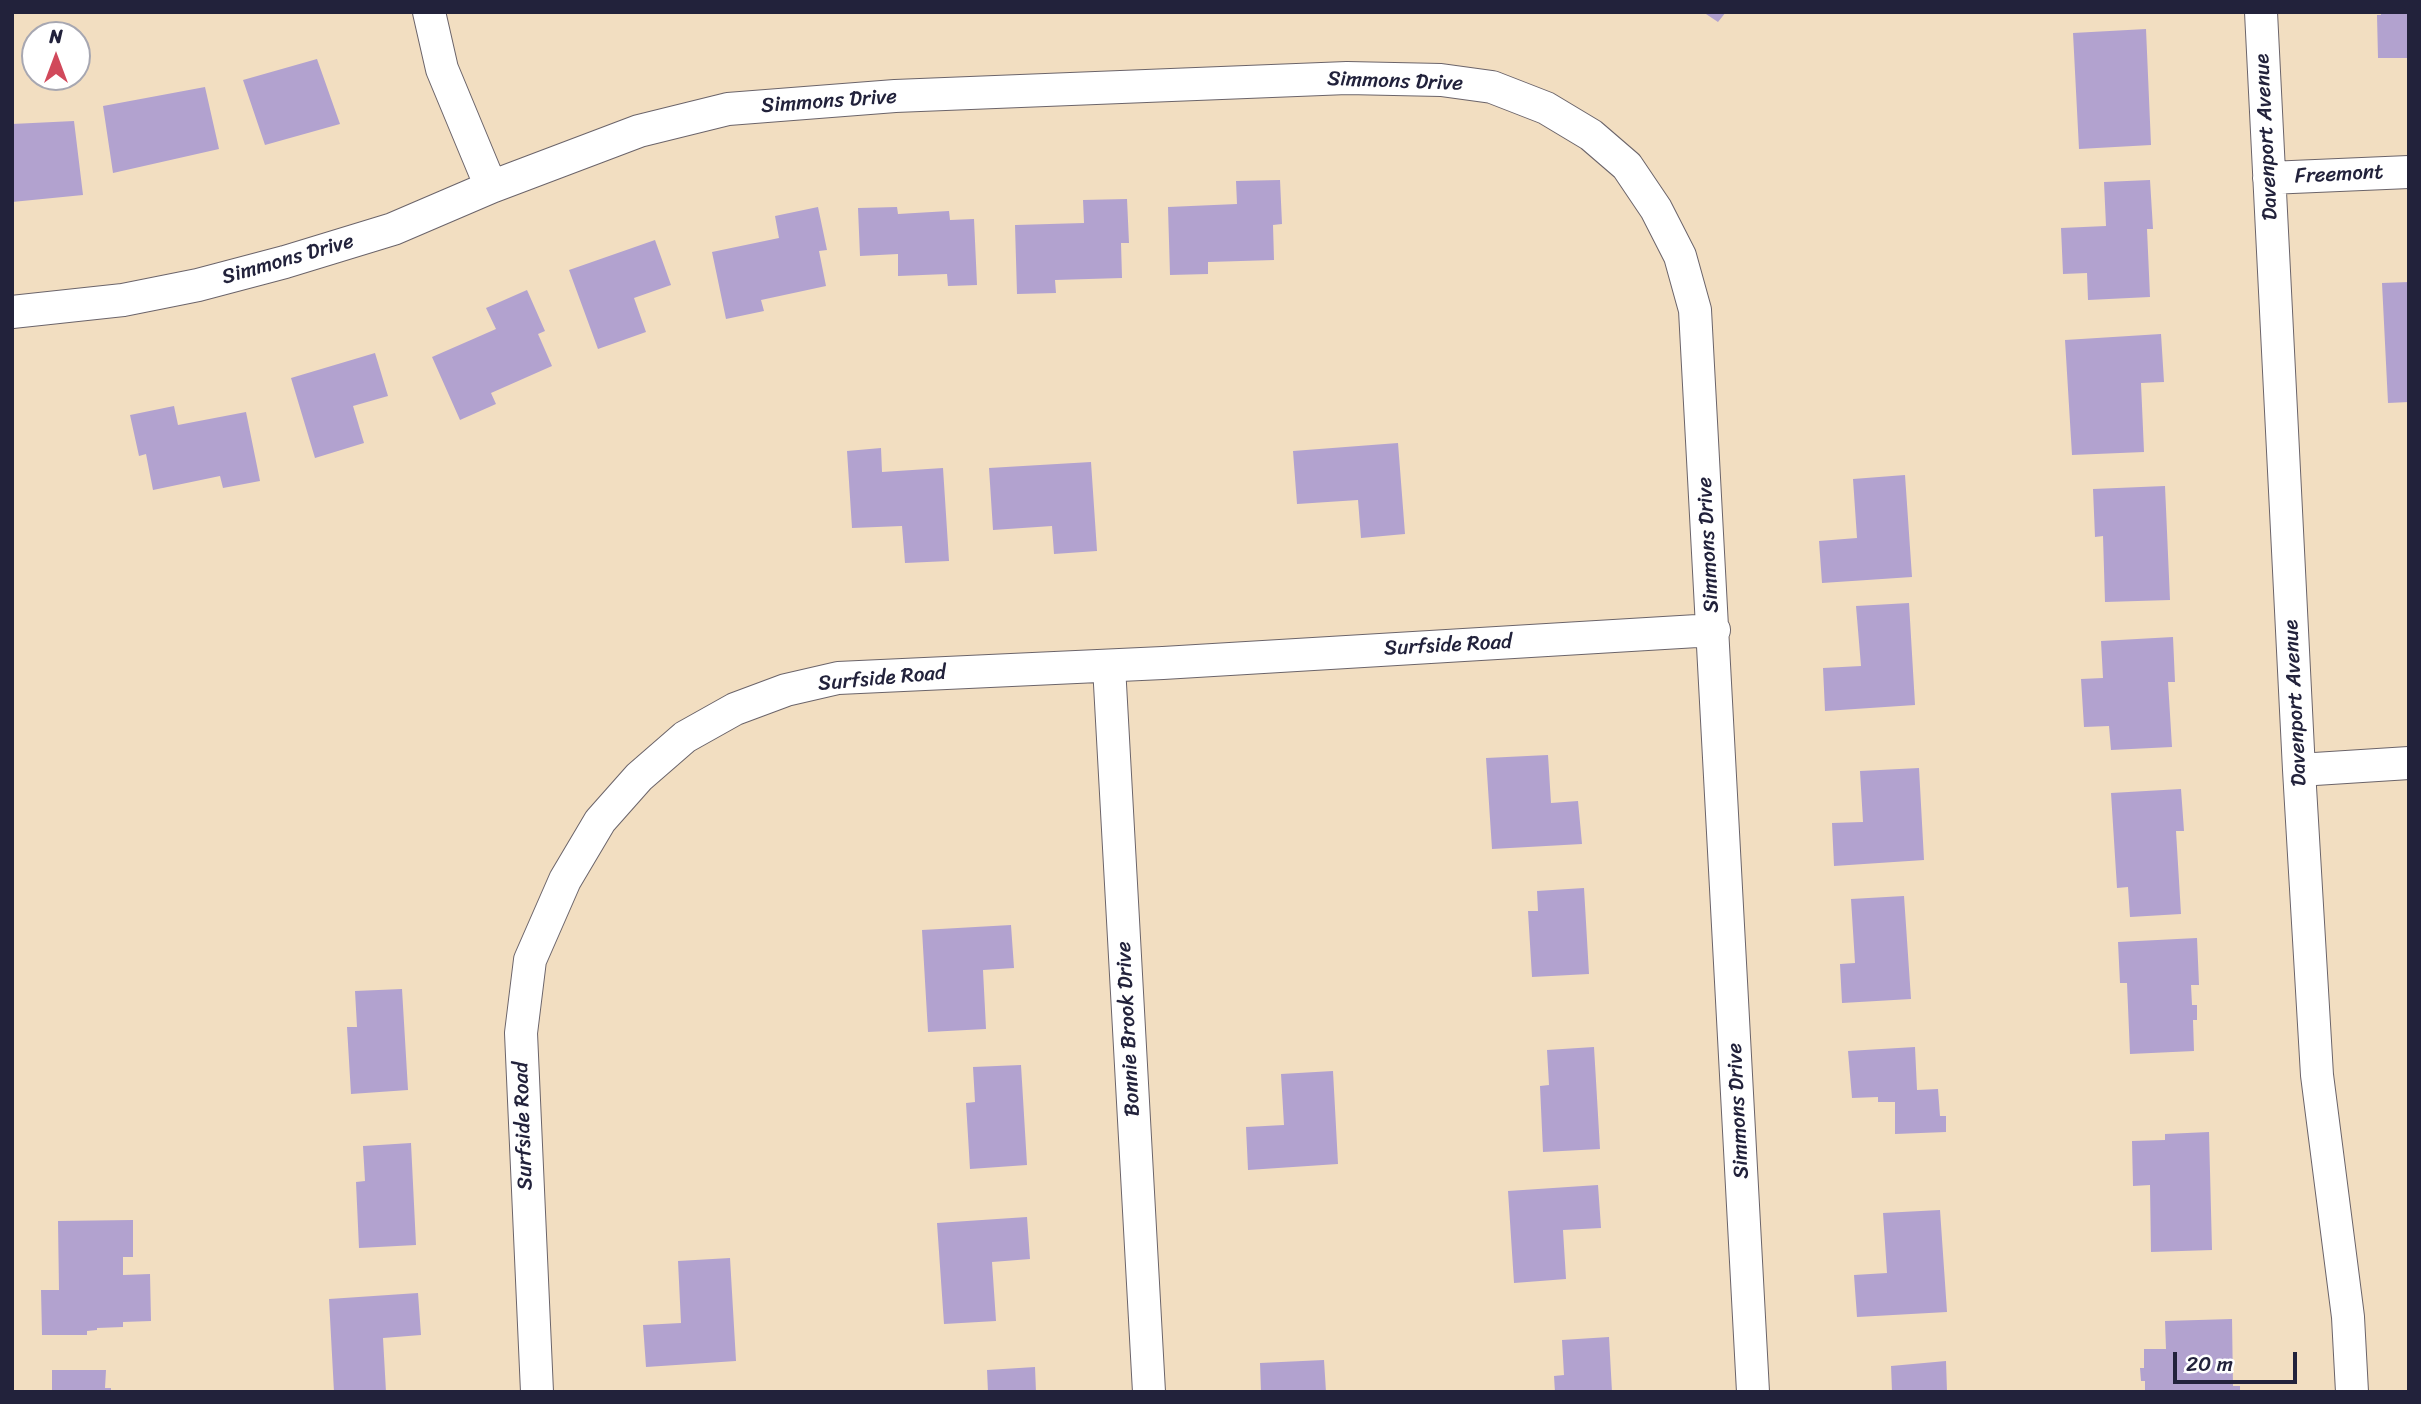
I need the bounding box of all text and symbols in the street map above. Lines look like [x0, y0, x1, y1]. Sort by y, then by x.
text: N [49, 20, 63, 53]
north arrow [21, 21, 91, 91]
street label: Davenport Avenue [2250, 53, 2284, 221]
street label: Simmons Drive [1327, 67, 1463, 97]
street label: Simmons Drive [760, 85, 898, 119]
street label: Freemont [2294, 160, 2384, 190]
street label: Simmons Drive [219, 229, 357, 291]
street label: Simmons Drive [1693, 476, 1725, 614]
street label: Davenport Avenue [2279, 619, 2313, 787]
street label: Surfside Road [1383, 630, 1513, 662]
street label: Surfside Road [817, 661, 947, 697]
street label: Bonnie Brook Drive [1112, 941, 1146, 1117]
street label: Simmons Drive [1723, 1042, 1755, 1180]
street label: Surfside Road [509, 1061, 539, 1191]
scale bar [2176, 1338, 2300, 1382]
text: 20 m [2186, 1345, 2233, 1383]

